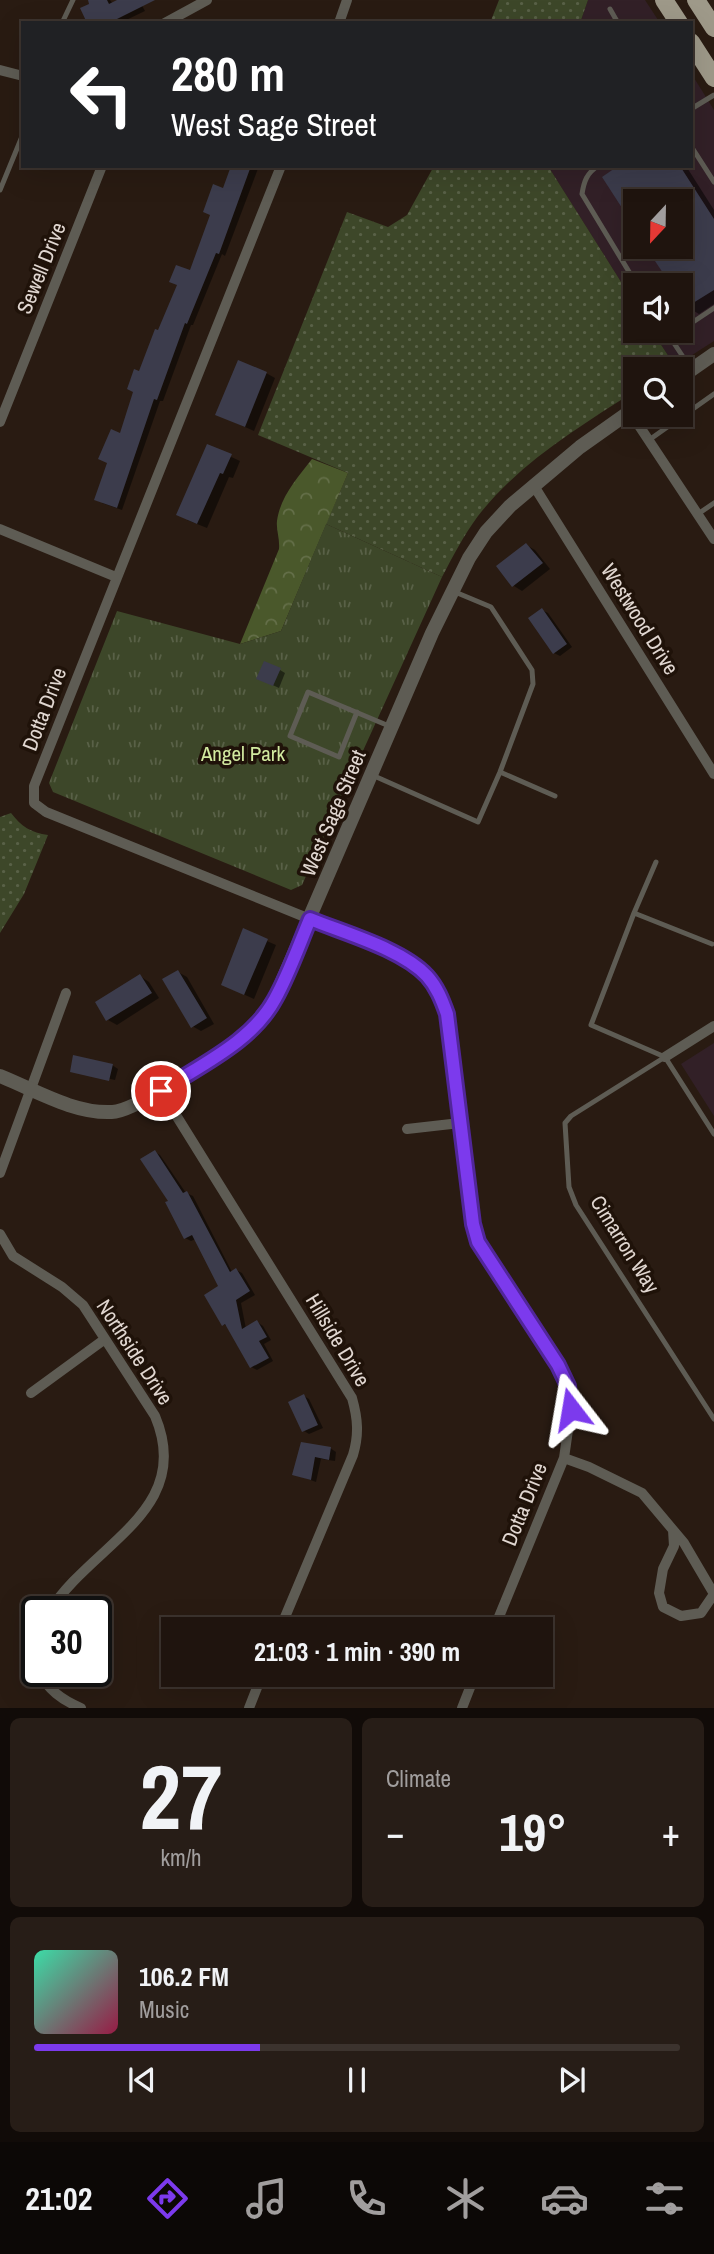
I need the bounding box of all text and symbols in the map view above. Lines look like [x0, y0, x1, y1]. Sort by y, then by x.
text: 280 m [171, 40, 285, 106]
icon: left [56, 49, 147, 140]
text: West Sage Street [171, 103, 376, 146]
north arrow [623, 189, 693, 259]
map controls [623, 189, 693, 427]
street label: Sewell Drive [9, 218, 73, 318]
button: sound [623, 273, 693, 343]
button: search [623, 357, 693, 427]
street label: Westwood Drive [594, 558, 686, 680]
street label: Dotta Drive [15, 663, 73, 755]
park label: Angel Park [200, 739, 286, 768]
street label: West Sage Street [293, 745, 373, 881]
pin [131, 1061, 191, 1121]
icon: arrive [142, 1072, 180, 1110]
street label: Cimarron Way [583, 1190, 667, 1299]
street label: Hillside Drive [299, 1288, 377, 1392]
street label: Northside Drive [90, 1294, 180, 1410]
position arrow [534, 1372, 608, 1446]
street label: Dotta Drive [494, 1458, 554, 1550]
speed limit sign: 30 [21, 1596, 112, 1687]
text: 21:03 · 1 min · 390 m [254, 1634, 460, 1669]
text: 27 [140, 1735, 223, 1857]
text: Climate [386, 1763, 451, 1794]
text: 19° [499, 1797, 567, 1867]
text: − [386, 1807, 404, 1858]
text: + [662, 1807, 680, 1858]
text: km/h [161, 1842, 201, 1873]
text: 106.2 FM [139, 1959, 229, 1994]
text: Music [139, 1994, 189, 2025]
icon: previous [123, 2061, 161, 2099]
icon: pause [338, 2061, 376, 2099]
icon: next [553, 2061, 591, 2099]
icon: directions [143, 2174, 192, 2223]
icon: music [242, 2174, 291, 2223]
icon: phone [342, 2174, 391, 2223]
icon: climate [441, 2174, 490, 2223]
icon: car [540, 2174, 589, 2223]
icon: filters [640, 2174, 689, 2223]
text: 21:02 [25, 2177, 92, 2220]

